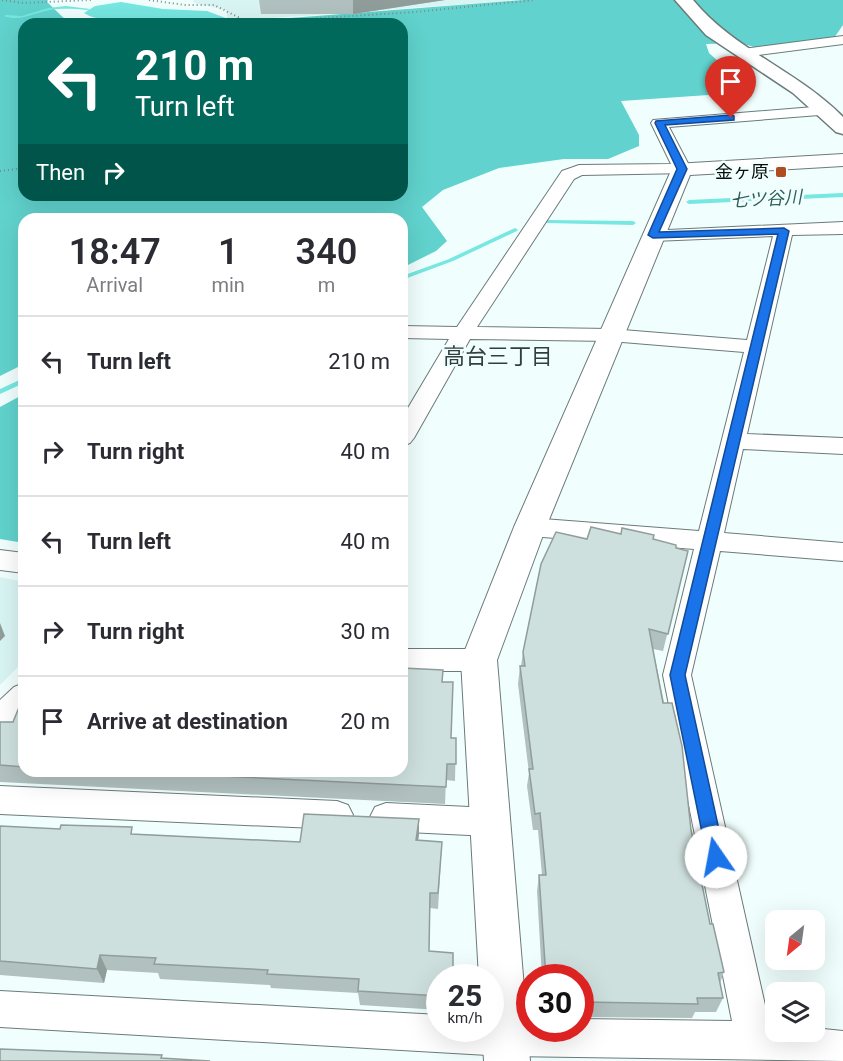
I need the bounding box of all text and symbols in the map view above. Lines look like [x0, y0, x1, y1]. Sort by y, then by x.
text: 210 m [135, 41, 254, 90]
icon: left [36, 42, 114, 120]
pin [705, 56, 756, 118]
icon: arrive [714, 65, 747, 98]
text: Turn left [135, 91, 235, 123]
icon: right [97, 156, 130, 189]
text: Then [36, 160, 85, 185]
place label: 金ヶ原 [715, 161, 769, 182]
marker: 金ヶ原 [774, 165, 788, 179]
water label: 七ツ谷川 [729, 186, 804, 211]
text: 18:47 [69, 231, 161, 273]
text: 1 [218, 231, 238, 273]
text: 340 [296, 231, 357, 273]
text: Arrival [86, 273, 143, 297]
text: min [211, 273, 245, 297]
text: m [318, 273, 335, 297]
district label: 高台三丁目 [443, 344, 553, 369]
icon: left [36, 345, 69, 378]
text: Turn left [87, 349, 171, 374]
text: 210 m [328, 349, 390, 374]
icon: right [36, 435, 69, 468]
text: Turn right [87, 439, 184, 464]
text: 40 m [341, 439, 390, 464]
icon: left [36, 525, 69, 558]
text: Turn left [87, 529, 171, 554]
text: 40 m [341, 529, 390, 554]
icon: right [36, 615, 69, 648]
text: Turn right [87, 619, 184, 644]
text: 30 m [341, 619, 390, 644]
icon: arrive [36, 705, 69, 738]
text: Arrive at destination [87, 709, 288, 734]
text: 20 m [341, 709, 390, 734]
position arrow [684, 825, 748, 889]
north arrow [765, 910, 825, 970]
map controls [765, 910, 825, 1042]
speed limit sign: 30 [516, 964, 594, 1042]
text: 25 [448, 978, 482, 1013]
button: layers [765, 982, 825, 1042]
text: km/h [447, 1009, 483, 1027]

